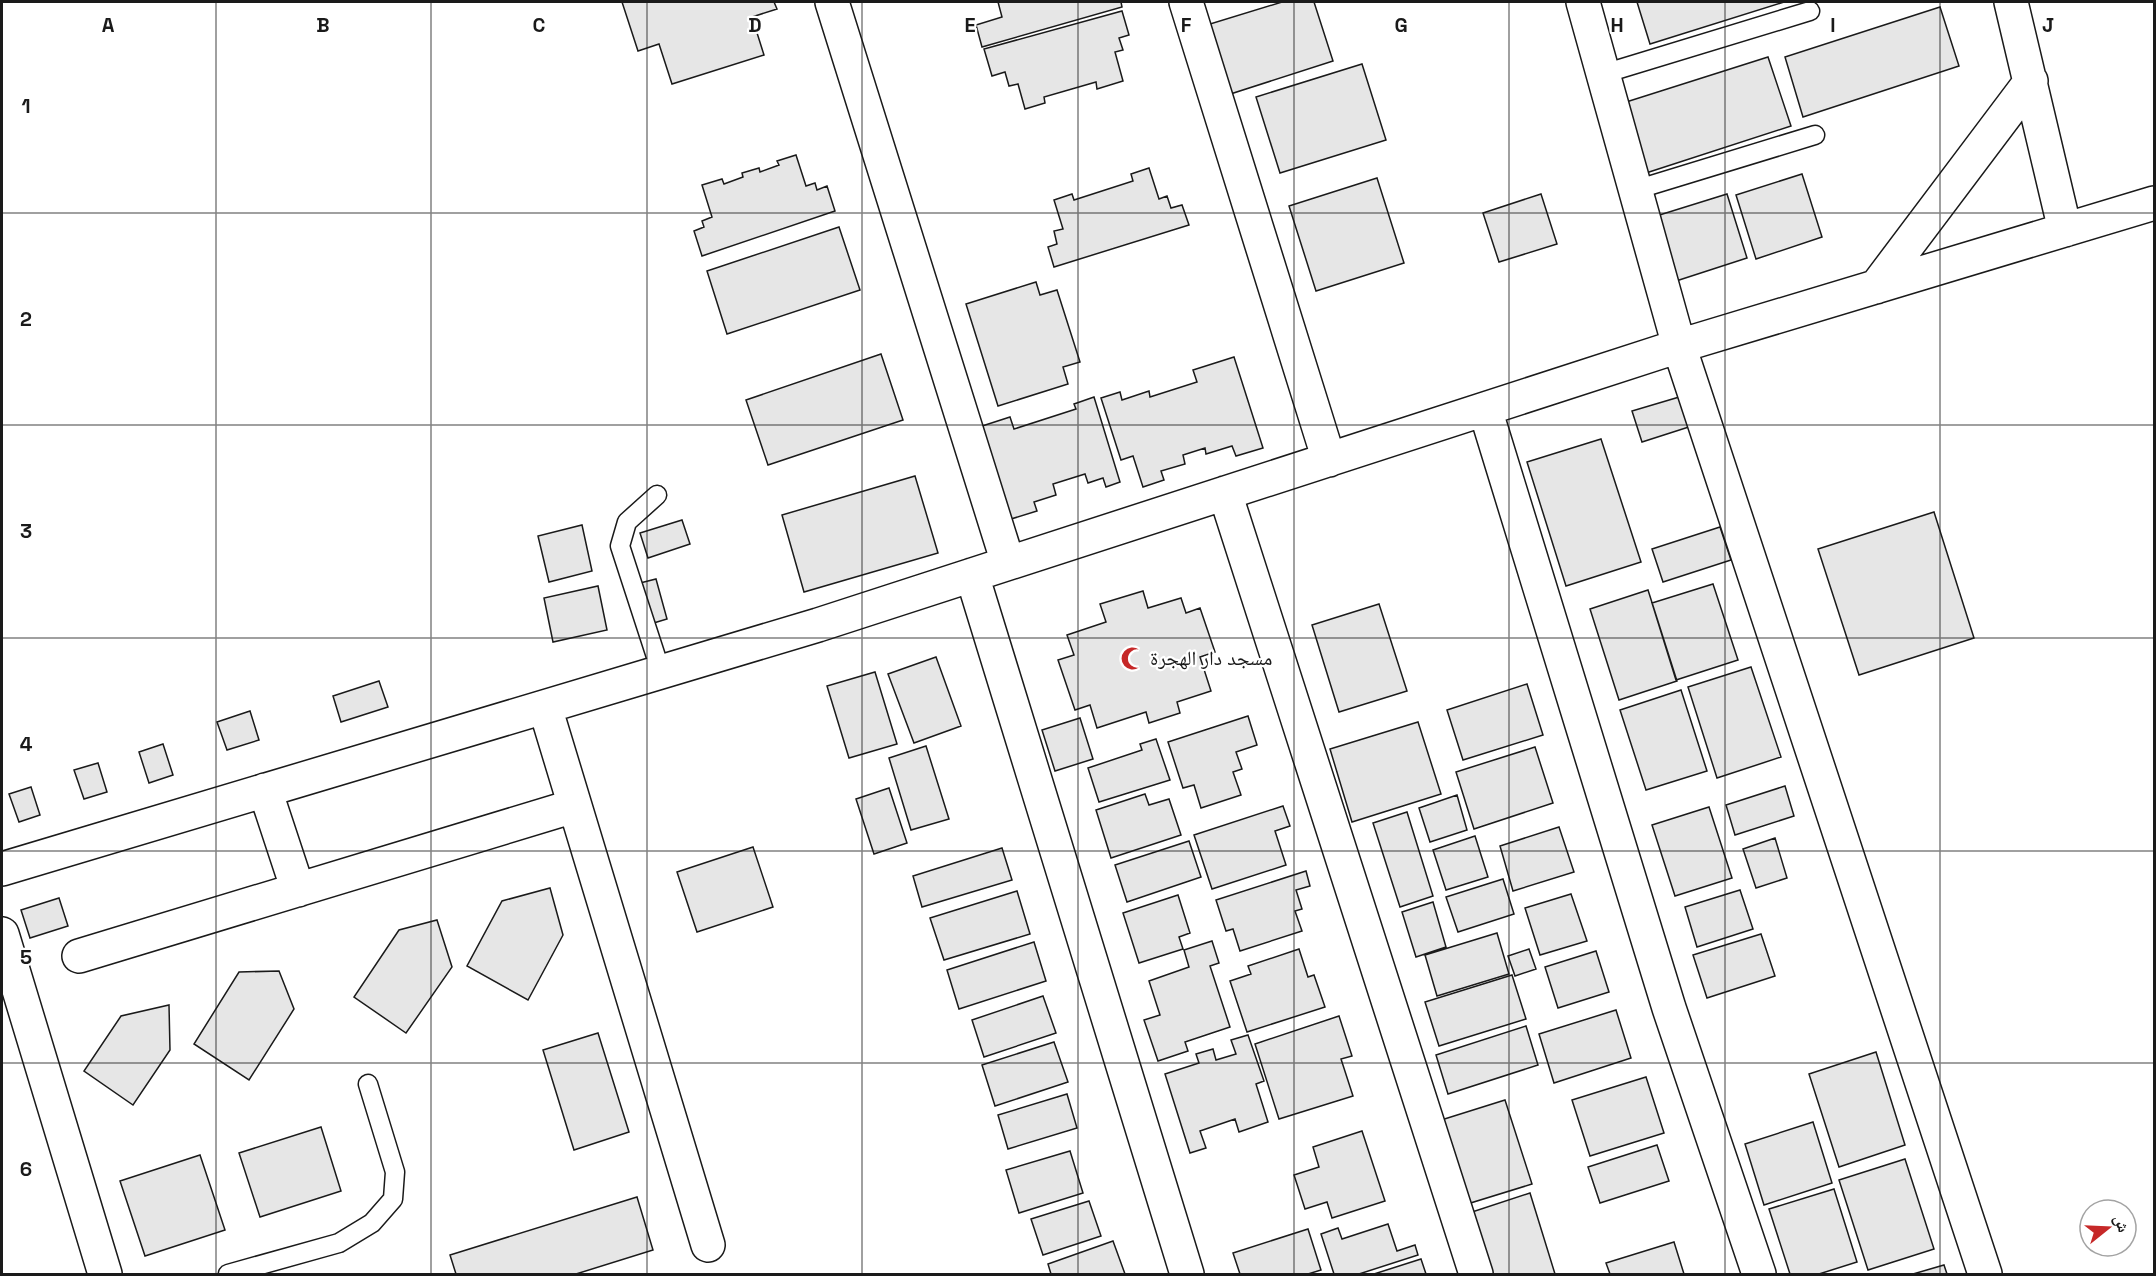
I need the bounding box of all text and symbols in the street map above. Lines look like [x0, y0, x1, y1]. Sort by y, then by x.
text: A [102, 12, 115, 38]
text: B [316, 12, 330, 38]
text: C [533, 12, 546, 38]
text: D [748, 12, 762, 38]
text: E [964, 12, 976, 38]
text: F [1181, 12, 1192, 38]
text: G [1394, 12, 1408, 38]
text: H [1610, 12, 1624, 38]
text: I [1830, 12, 1836, 38]
text: J [2042, 12, 2054, 38]
text: 1 [21, 93, 31, 119]
text: 2 [20, 306, 32, 332]
text: 3 [20, 518, 32, 544]
mosque icon: مسجد دار الهجرة [1119, 645, 1145, 671]
place label: مسجد دار الهجرة [1150, 645, 1272, 671]
text: 4 [20, 731, 33, 757]
text: 5 [20, 944, 32, 970]
text: 6 [20, 1156, 32, 1182]
north arrow [2078, 1198, 2138, 1258]
text: ش [2109, 1212, 2134, 1235]

